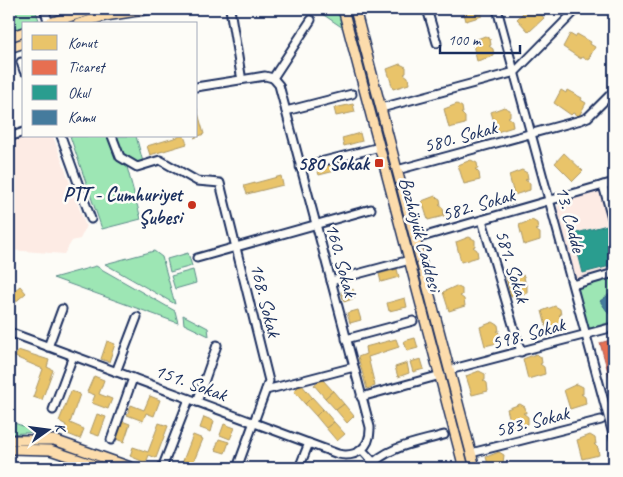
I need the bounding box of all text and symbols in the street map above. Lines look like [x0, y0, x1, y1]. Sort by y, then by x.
legend [22, 22, 198, 138]
scale bar [440, 22, 520, 54]
text: 100 m [448, 31, 482, 50]
text: Konut [68, 34, 99, 53]
text: Ticaret [68, 58, 106, 77]
text: Okul [68, 84, 92, 103]
text: Kamu [68, 108, 97, 127]
street label: 580. Sokak [421, 114, 501, 158]
place label: 580 Sokak [297, 151, 371, 176]
marker: 580 Sokak [373, 157, 385, 169]
street label: Bozhöyük Caddesi [393, 174, 448, 296]
place label: PTT - Cumhuriyet Şubesi [63, 182, 185, 230]
street label: 582. Sokak [439, 182, 519, 227]
street label: 13. Cadde [550, 183, 592, 256]
marker: PTT - Cumhuriyet Şubesi [186, 199, 198, 211]
street label: 160. Sokak [320, 221, 364, 301]
street label: 581. Sokak [490, 227, 536, 307]
street label: 168. Sokak [244, 261, 287, 341]
street label: 598. Sokak [489, 311, 569, 355]
street label: 151. Sokak [151, 358, 232, 408]
street label: 583. Sokak [493, 400, 573, 443]
north arrow [22, 404, 72, 454]
text: K [51, 421, 70, 435]

